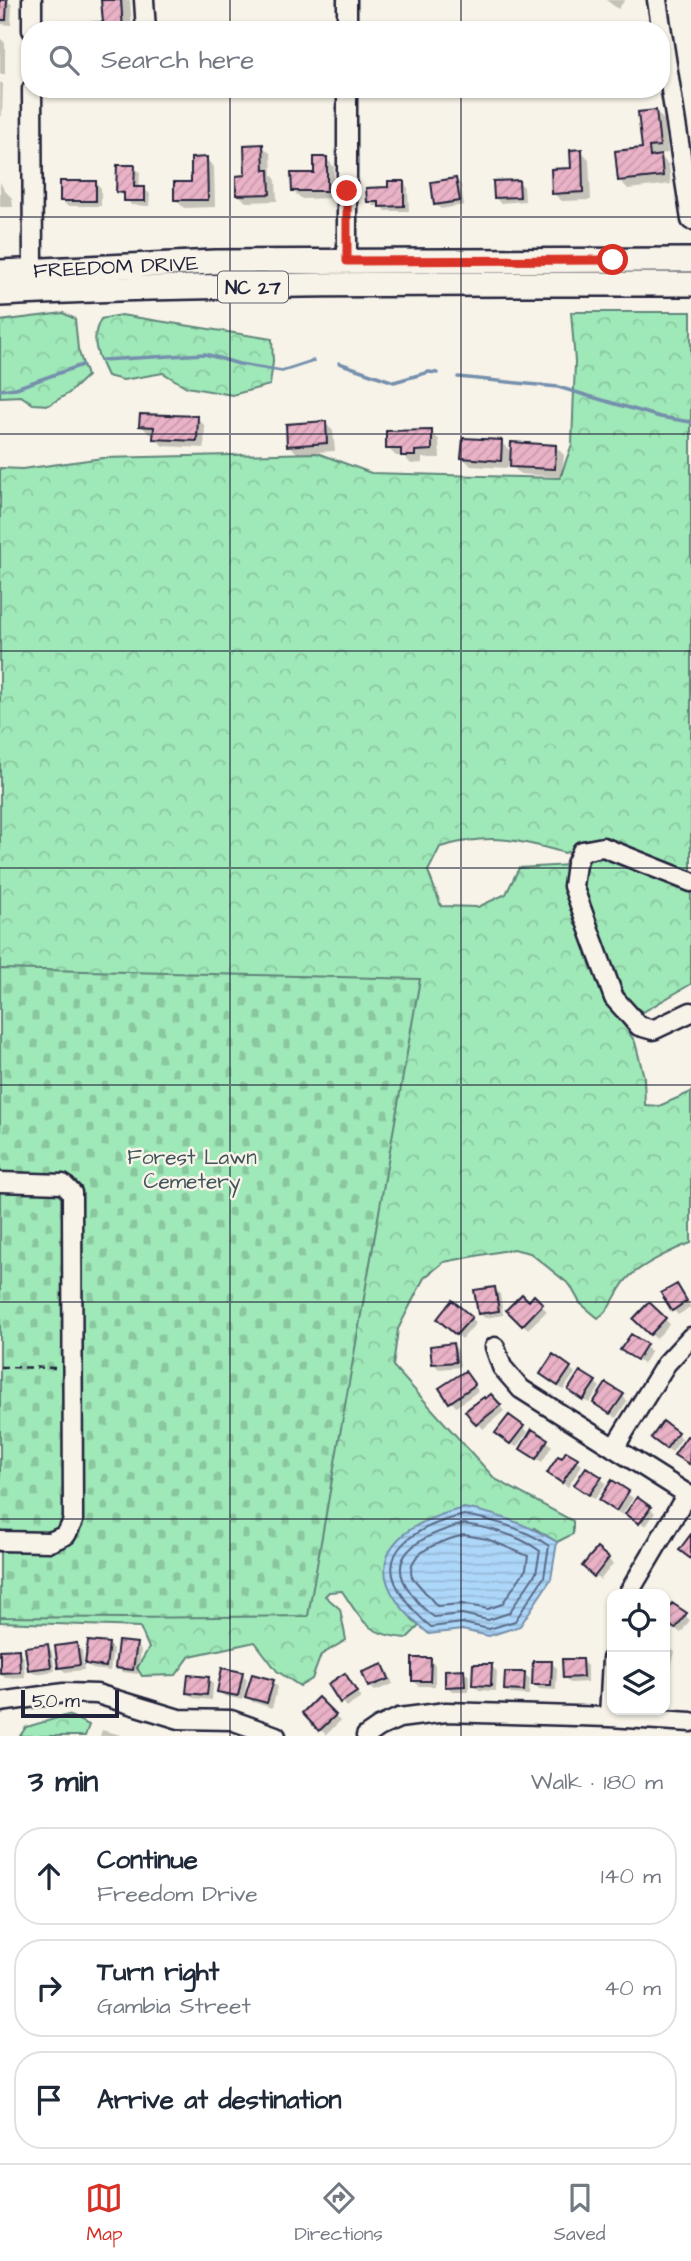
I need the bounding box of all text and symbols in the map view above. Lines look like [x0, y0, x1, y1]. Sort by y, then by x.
search box [21, 21, 670, 98]
icon: search [45, 41, 83, 79]
text: Search here [101, 42, 254, 78]
route end [331, 175, 362, 206]
route start [597, 244, 628, 275]
street label: FREEDOM DRIVE [33, 249, 200, 285]
road number: NC 27 [218, 272, 288, 302]
park label: Forest Lawn Cemetery [127, 1143, 257, 1198]
map controls [607, 1589, 670, 1715]
button: locate [607, 1589, 670, 1652]
button: layers [607, 1652, 670, 1715]
scale bar [21, 1687, 119, 1719]
text: 50 m [32, 1688, 80, 1715]
text: 3 min [28, 1761, 98, 1803]
text: Walk · 180 m [531, 1766, 663, 1798]
text: Continue [97, 1842, 198, 1878]
icon: ahead [30, 1857, 68, 1895]
text: 140 m [601, 1860, 661, 1892]
text: Freedom Drive [97, 1878, 258, 1910]
text: Turn right [97, 1954, 219, 1990]
icon: right [30, 1969, 68, 2007]
text: 40 m [604, 1972, 661, 2004]
text: Gambia Street [97, 1990, 251, 2022]
icon: arrive [30, 2081, 68, 2119]
text: Arrive at destination [97, 2082, 342, 2118]
tab: Map [85, 2179, 123, 2248]
tab: Directions [294, 2179, 383, 2248]
tab: Saved [554, 2179, 605, 2248]

